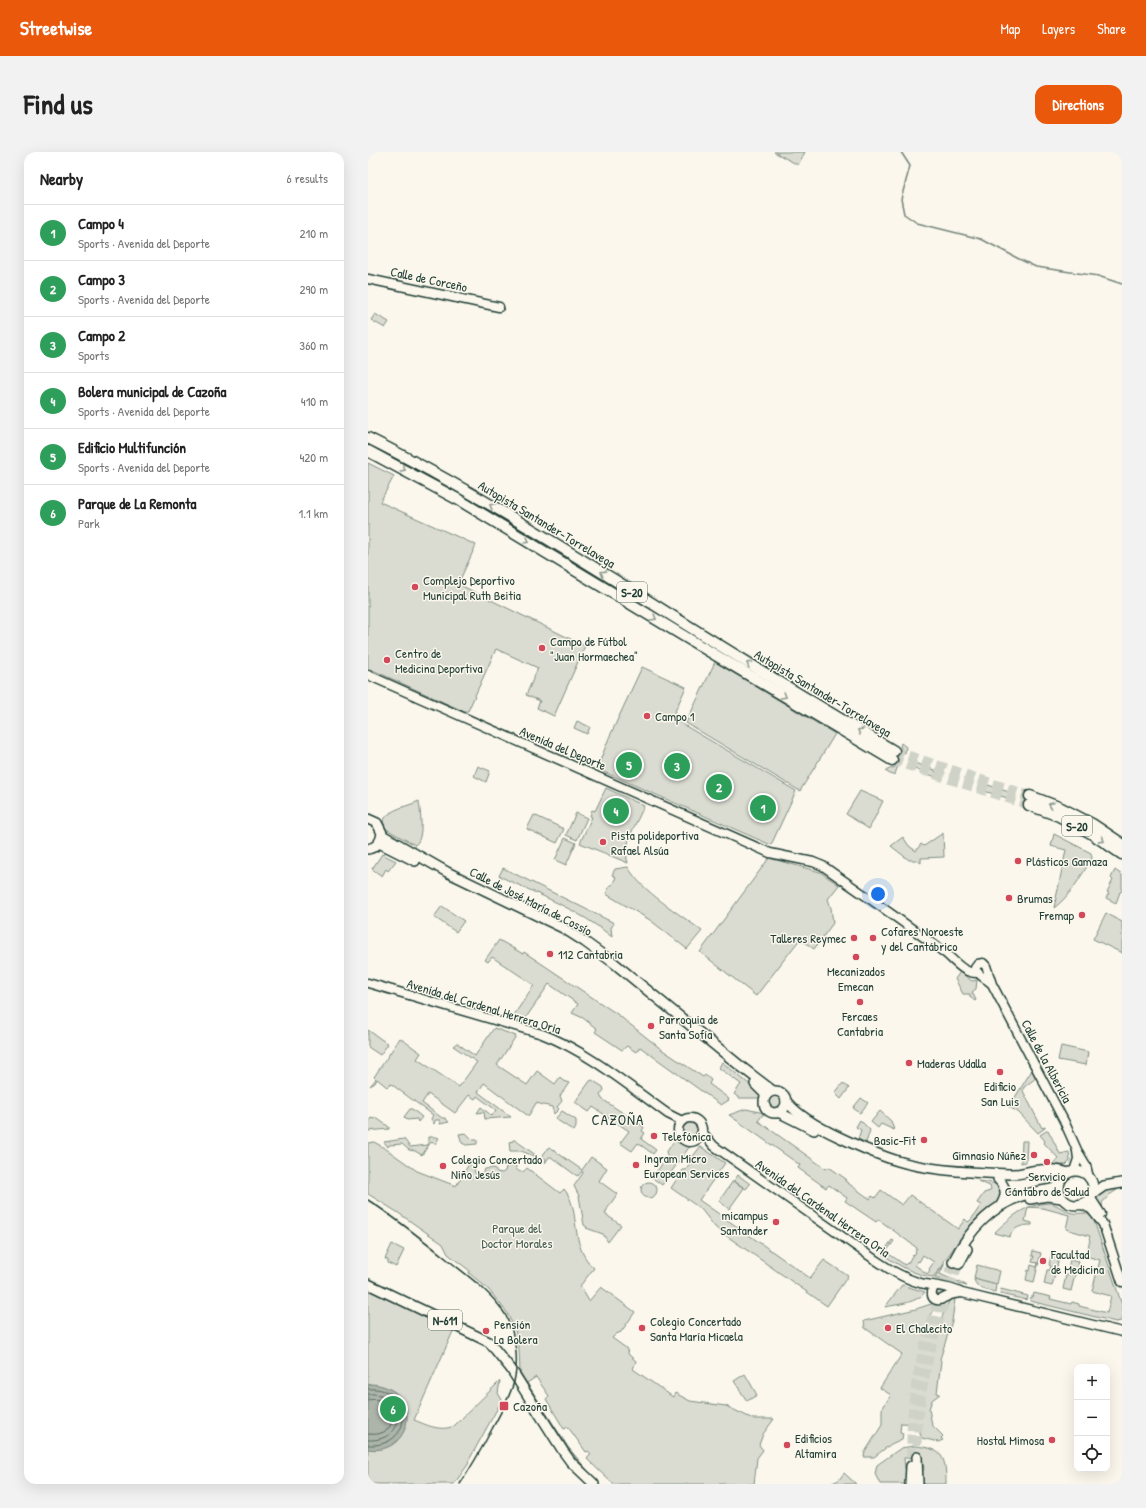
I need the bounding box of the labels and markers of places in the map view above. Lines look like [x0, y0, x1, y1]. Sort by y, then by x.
place label: Complejo Deportivo Municipal Ruth Beitia [423, 571, 521, 604]
marker: Complejo Deportivo Municipal Ruth Beitia [410, 582, 420, 592]
place label: Campo de Fútbol "Juan Hormaechea" [550, 632, 638, 665]
marker: Campo de Fútbol "Juan Hormaechea" [537, 643, 547, 653]
place label: Centro de Medicina Deportiva [395, 644, 483, 677]
marker: Centro de Medicina Deportiva [382, 655, 392, 665]
place label: Campo 1 [655, 707, 695, 725]
marker: Campo 1 [642, 711, 652, 721]
pin: 5 [616, 750, 642, 780]
pin: 3 [664, 751, 690, 781]
pin: 2 [706, 772, 732, 802]
pin: 1 [750, 793, 776, 823]
pin: 4 [603, 796, 629, 826]
place label: Pista polideportiva Rafael Alsúa [611, 826, 699, 859]
marker: Pista polideportiva Rafael Alsúa [598, 837, 608, 847]
place label: Plásticos Gamaza [1026, 852, 1107, 870]
marker: Plásticos Gamaza [1013, 856, 1023, 866]
place label: Brumas [1017, 889, 1053, 907]
marker: Brumas [1004, 893, 1014, 903]
place label: Fremap [1038, 906, 1074, 924]
marker: Fremap [1077, 910, 1087, 920]
place label: Cofares Noroeste y del Cantábrico [881, 922, 964, 955]
place label: Talleres Reymec [770, 929, 846, 947]
marker: Talleres Reymec [849, 933, 859, 943]
marker: Cofares Noroeste y del Cantábrico [868, 933, 878, 943]
place label: 112 Cantabria [558, 945, 623, 963]
marker: 112 Cantabria [545, 949, 555, 959]
marker: Mecanizados Emecan [851, 952, 861, 962]
place label: Mecanizados Emecan [827, 962, 885, 995]
marker: Fercaes Cantabria [855, 997, 865, 1007]
place label: Fercaes Cantabria [837, 1007, 883, 1040]
place label: Parroquia de Santa Sofía [659, 1010, 718, 1043]
marker: Parroquia de Santa Sofía [646, 1021, 656, 1031]
place label: Maderas Udalla [917, 1054, 986, 1072]
marker: Maderas Udalla [904, 1058, 914, 1068]
marker: Edificio San Luis [995, 1067, 1005, 1077]
place label: Edificio San Luis [981, 1077, 1019, 1110]
place label: Telefónica [662, 1127, 711, 1145]
marker: Telefónica [649, 1131, 659, 1141]
place label: Basic-Fit [874, 1131, 917, 1149]
marker: Basic-Fit [919, 1135, 929, 1145]
place label: Gimnasio Núñez [952, 1146, 1026, 1164]
place label: Ingram Micro European Services [644, 1149, 729, 1182]
place label: Colegio Concertado Niño Jesús [451, 1150, 542, 1183]
marker: Gimnasio Núñez [1029, 1150, 1039, 1160]
marker: Servicio Cántabro de Salud [1042, 1157, 1052, 1167]
marker: Ingram Micro European Services [631, 1160, 641, 1170]
marker: Colegio Concertado Niño Jesús [438, 1161, 448, 1171]
place label: Servicio Cántabro de Salud [1005, 1167, 1089, 1200]
place label: micampus Santander [720, 1206, 768, 1239]
marker: micampus Santander [771, 1217, 781, 1227]
place label: Facultad de Medicina [1050, 1245, 1104, 1278]
marker: Facultad de Medicina [1038, 1256, 1048, 1266]
place label: Colegio Concertado Santa María Micaela [650, 1312, 743, 1345]
place label: Pensión La Bolera [494, 1315, 538, 1348]
place label: El Chalecito [896, 1319, 952, 1337]
marker: Colegio Concertado Santa María Micaela [637, 1323, 647, 1333]
marker: El Chalecito [883, 1323, 893, 1333]
marker: Pensión La Bolera [481, 1326, 491, 1336]
pin: 6 [380, 1394, 406, 1424]
place label: Cazoña [513, 1397, 547, 1415]
marker: Cazoña [498, 1400, 510, 1412]
place label: Edificios Altamira [795, 1429, 836, 1462]
place label: Hostal Mimosa [977, 1431, 1044, 1449]
marker: Hostal Mimosa [1047, 1435, 1057, 1445]
marker: Edificios Altamira [782, 1440, 792, 1450]

